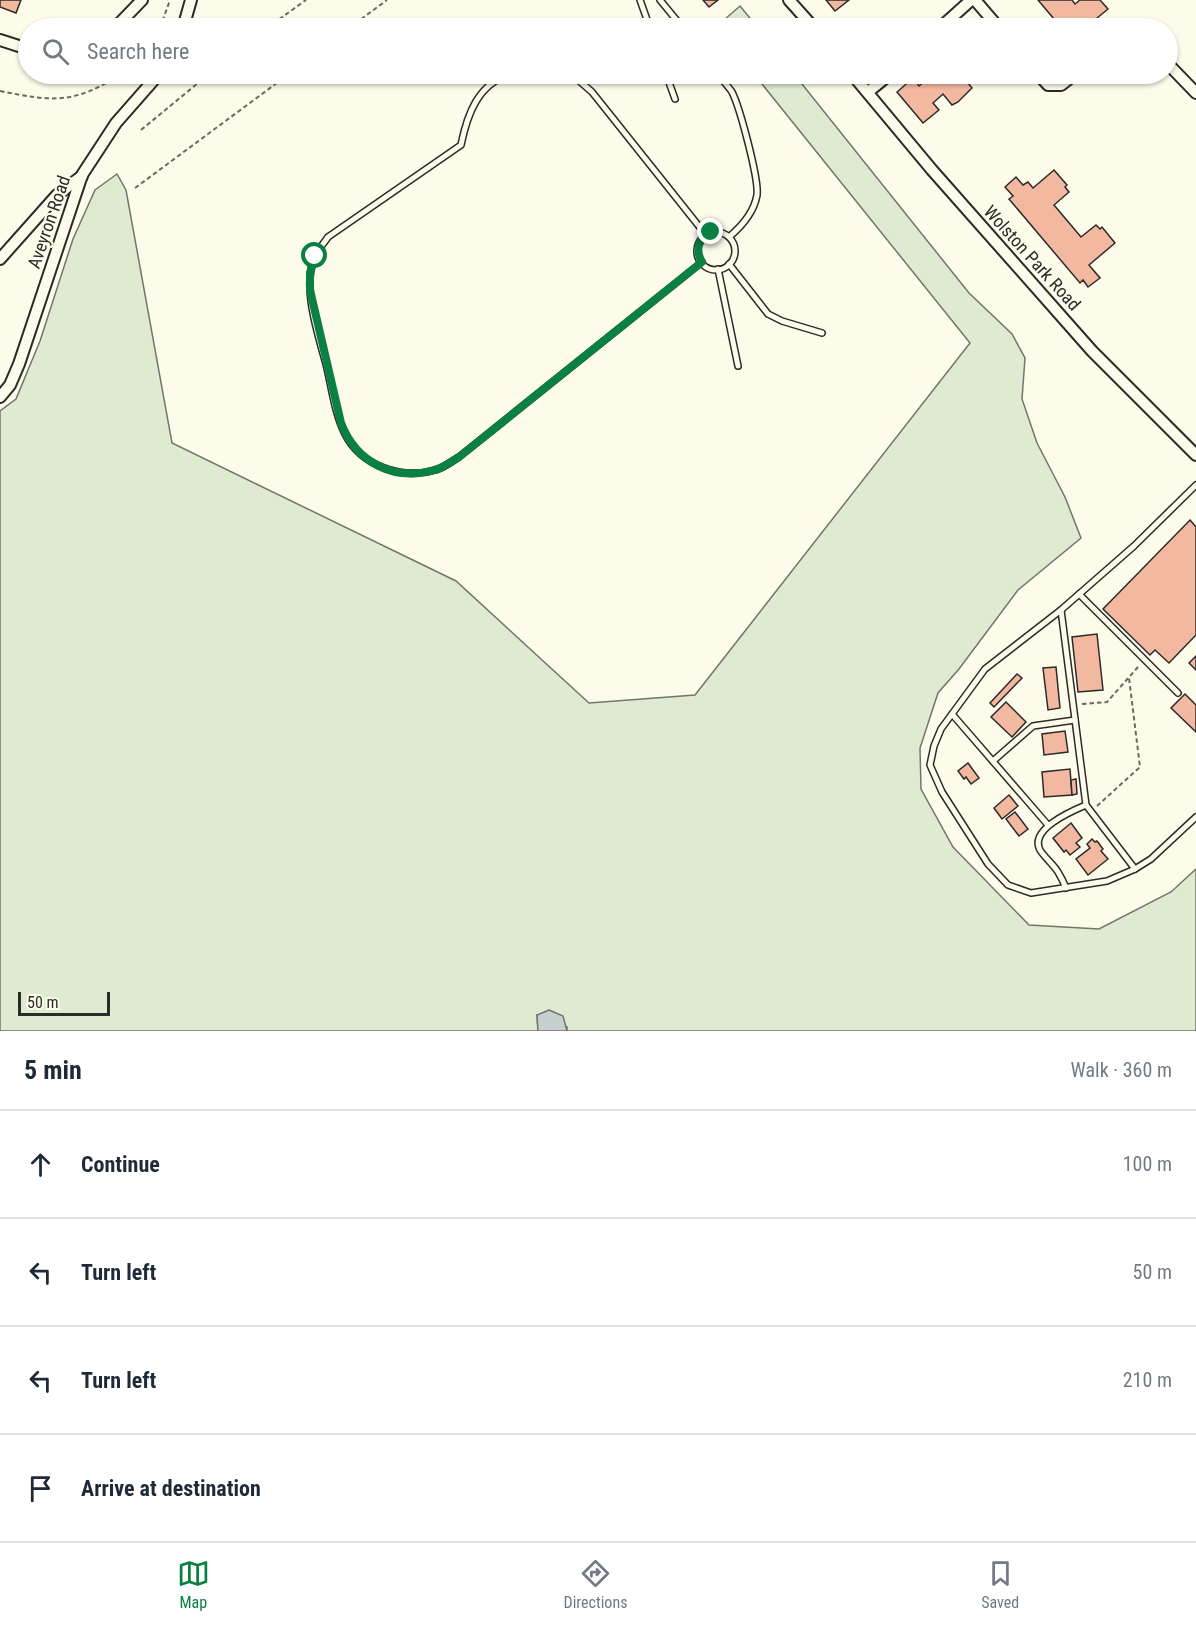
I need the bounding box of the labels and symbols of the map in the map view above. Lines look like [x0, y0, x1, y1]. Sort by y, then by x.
street label: Aveyron Road [23, 173, 74, 271]
street label: Wolston Park Road [980, 201, 1085, 315]
route end [697, 218, 723, 244]
route start [301, 242, 327, 268]
scale bar [18, 989, 110, 1016]

